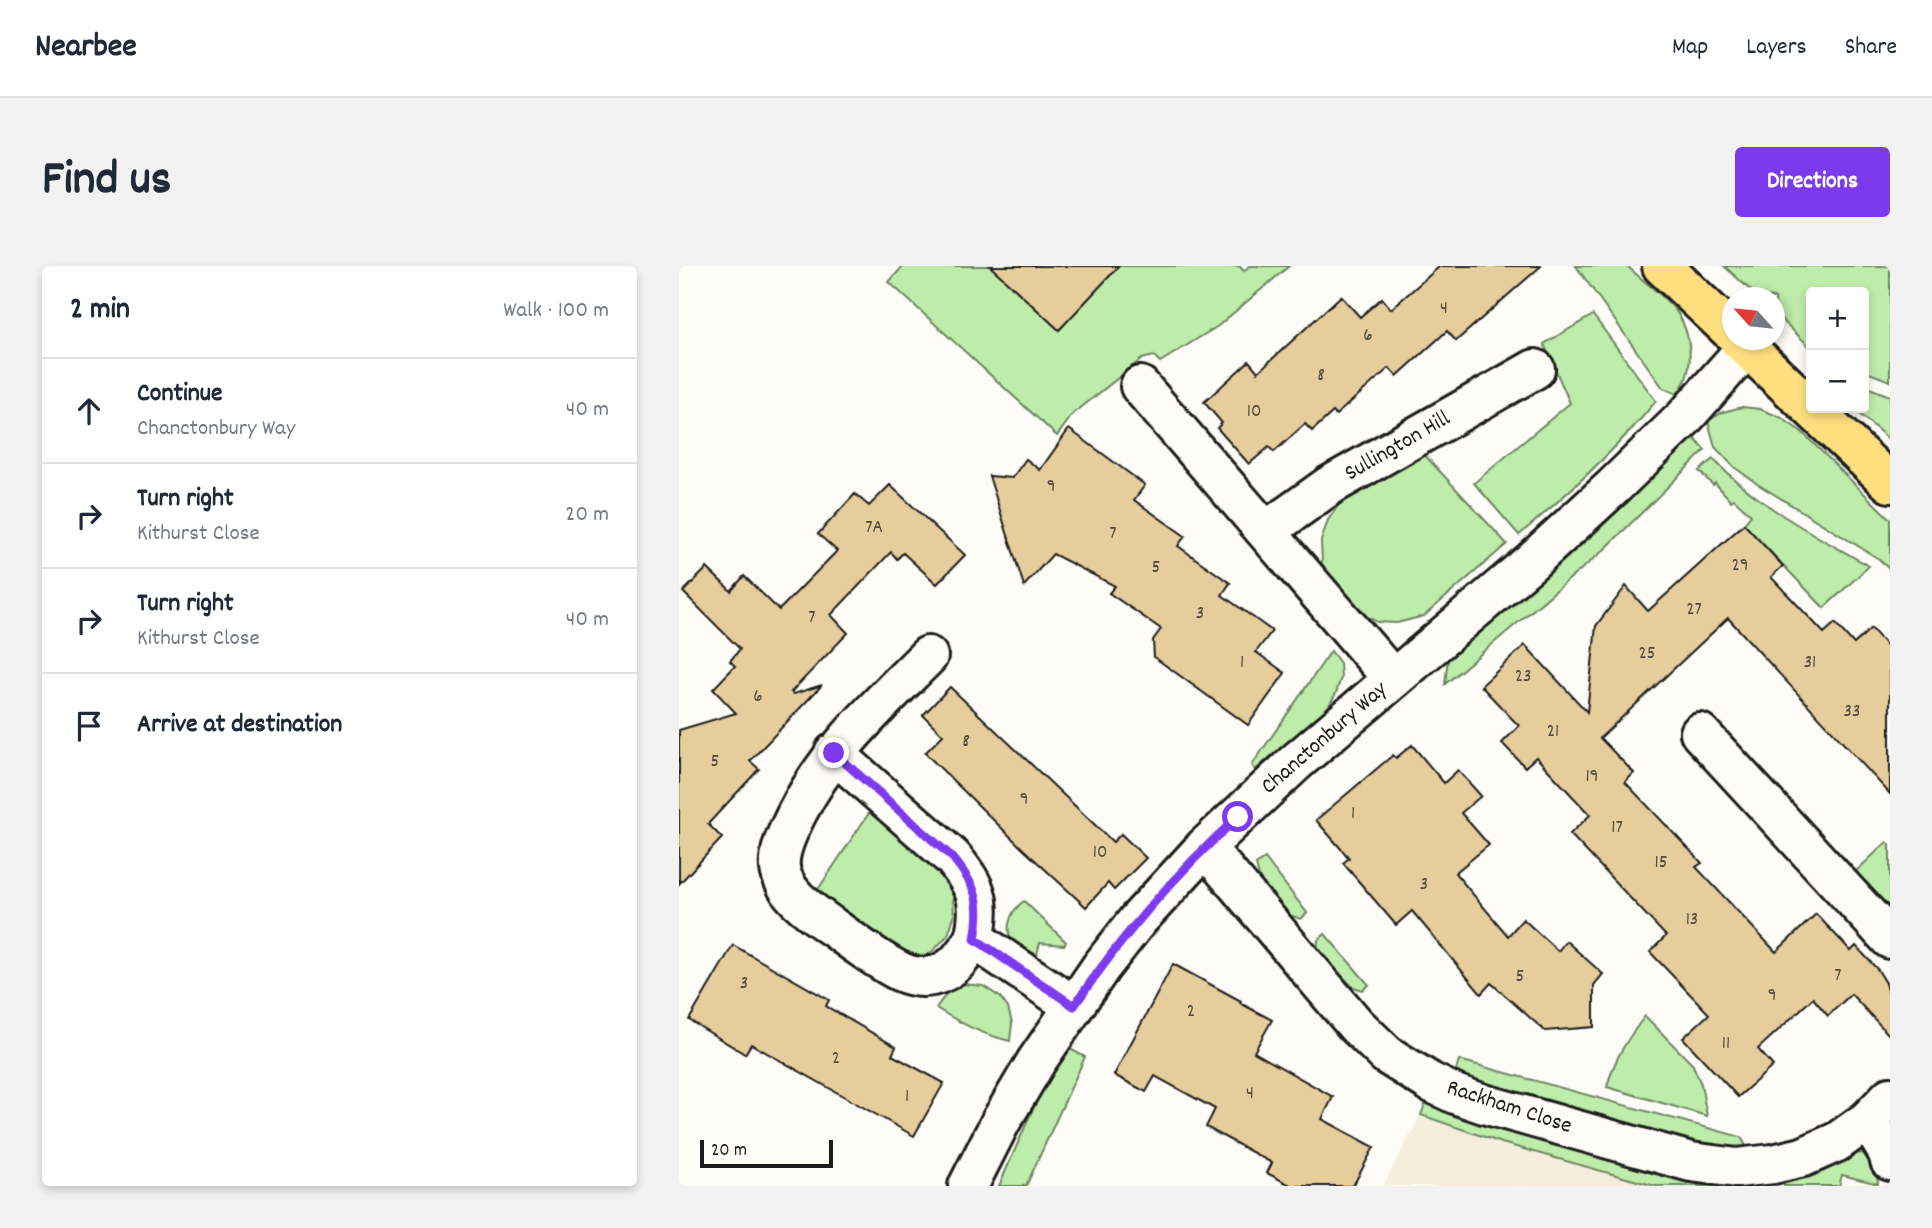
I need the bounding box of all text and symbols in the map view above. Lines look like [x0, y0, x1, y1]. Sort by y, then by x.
text: Nearbee [35, 25, 137, 72]
text: Map [1672, 31, 1708, 65]
text: Layers [1746, 31, 1807, 65]
text: Share [1845, 31, 1897, 65]
text: Find us [42, 147, 171, 217]
button: Directions [1735, 147, 1890, 217]
north arrow [1722, 287, 1785, 350]
map controls [1806, 287, 1869, 413]
button: + [1806, 287, 1869, 350]
text: 2 min [70, 290, 130, 333]
text: Walk · 100 m [503, 295, 609, 328]
house number: 4 [1440, 296, 1448, 323]
house number: 6 [1363, 323, 1373, 350]
button: − [1806, 350, 1869, 413]
house number: 8 [1317, 363, 1325, 390]
text: Continue [137, 376, 222, 413]
icon: ahead [70, 392, 108, 430]
text: 40 m [566, 394, 609, 427]
house number: 10 [1247, 399, 1261, 426]
street label: Sullington Hill [1339, 403, 1458, 491]
text: Chanctonbury Way [137, 413, 295, 446]
house number: 9 [1047, 474, 1055, 501]
text: Turn right [137, 481, 234, 518]
icon: right [70, 497, 108, 535]
text: 20 m [565, 499, 609, 532]
house number: 7A [865, 515, 883, 542]
text: Kithurst Close [137, 518, 260, 551]
house number: 7 [1109, 521, 1117, 548]
house number: 29 [1731, 553, 1749, 580]
house number: 5 [1152, 555, 1160, 582]
text: Turn right [137, 586, 234, 623]
house number: 27 [1686, 597, 1702, 624]
house number: 3 [1196, 601, 1204, 628]
icon: right [70, 602, 108, 640]
text: 40 m [566, 604, 609, 637]
house number: 7 [808, 605, 816, 632]
text: Kithurst Close [137, 623, 260, 656]
house number: 25 [1638, 641, 1656, 668]
house number: 1 [1240, 650, 1244, 677]
house number: 31 [1804, 650, 1816, 677]
house number: 23 [1515, 664, 1531, 691]
street label: Chanctonbury Way [1254, 674, 1396, 803]
house number: 6 [753, 684, 763, 711]
house number: 33 [1844, 699, 1860, 726]
icon: arrive [70, 707, 108, 745]
text: Arrive at destination [137, 707, 342, 744]
house number: 21 [1547, 719, 1559, 746]
house number: 8 [962, 729, 970, 756]
route end [818, 737, 849, 768]
house number: 5 [711, 749, 719, 776]
house number: 19 [1586, 764, 1598, 791]
house number: 9 [1020, 787, 1028, 814]
route start [1222, 801, 1253, 832]
house number: 1 [1351, 801, 1355, 828]
house number: 17 [1611, 815, 1623, 842]
house number: 10 [1093, 840, 1107, 867]
house number: 15 [1655, 850, 1667, 877]
house number: 3 [1420, 872, 1428, 899]
house number: 13 [1686, 907, 1698, 934]
house number: 7 [1834, 963, 1842, 990]
house number: 5 [1516, 964, 1524, 991]
house number: 3 [740, 971, 748, 998]
house number: 9 [1768, 983, 1776, 1010]
house number: 2 [1187, 999, 1195, 1026]
house number: 11 [1722, 1031, 1730, 1058]
house number: 2 [832, 1046, 840, 1073]
street label: Rackham Close [1442, 1072, 1576, 1144]
house number: 4 [1246, 1081, 1254, 1108]
house number: 1 [905, 1084, 909, 1111]
scale bar [700, 1137, 833, 1169]
text: 20 m [711, 1138, 747, 1165]

